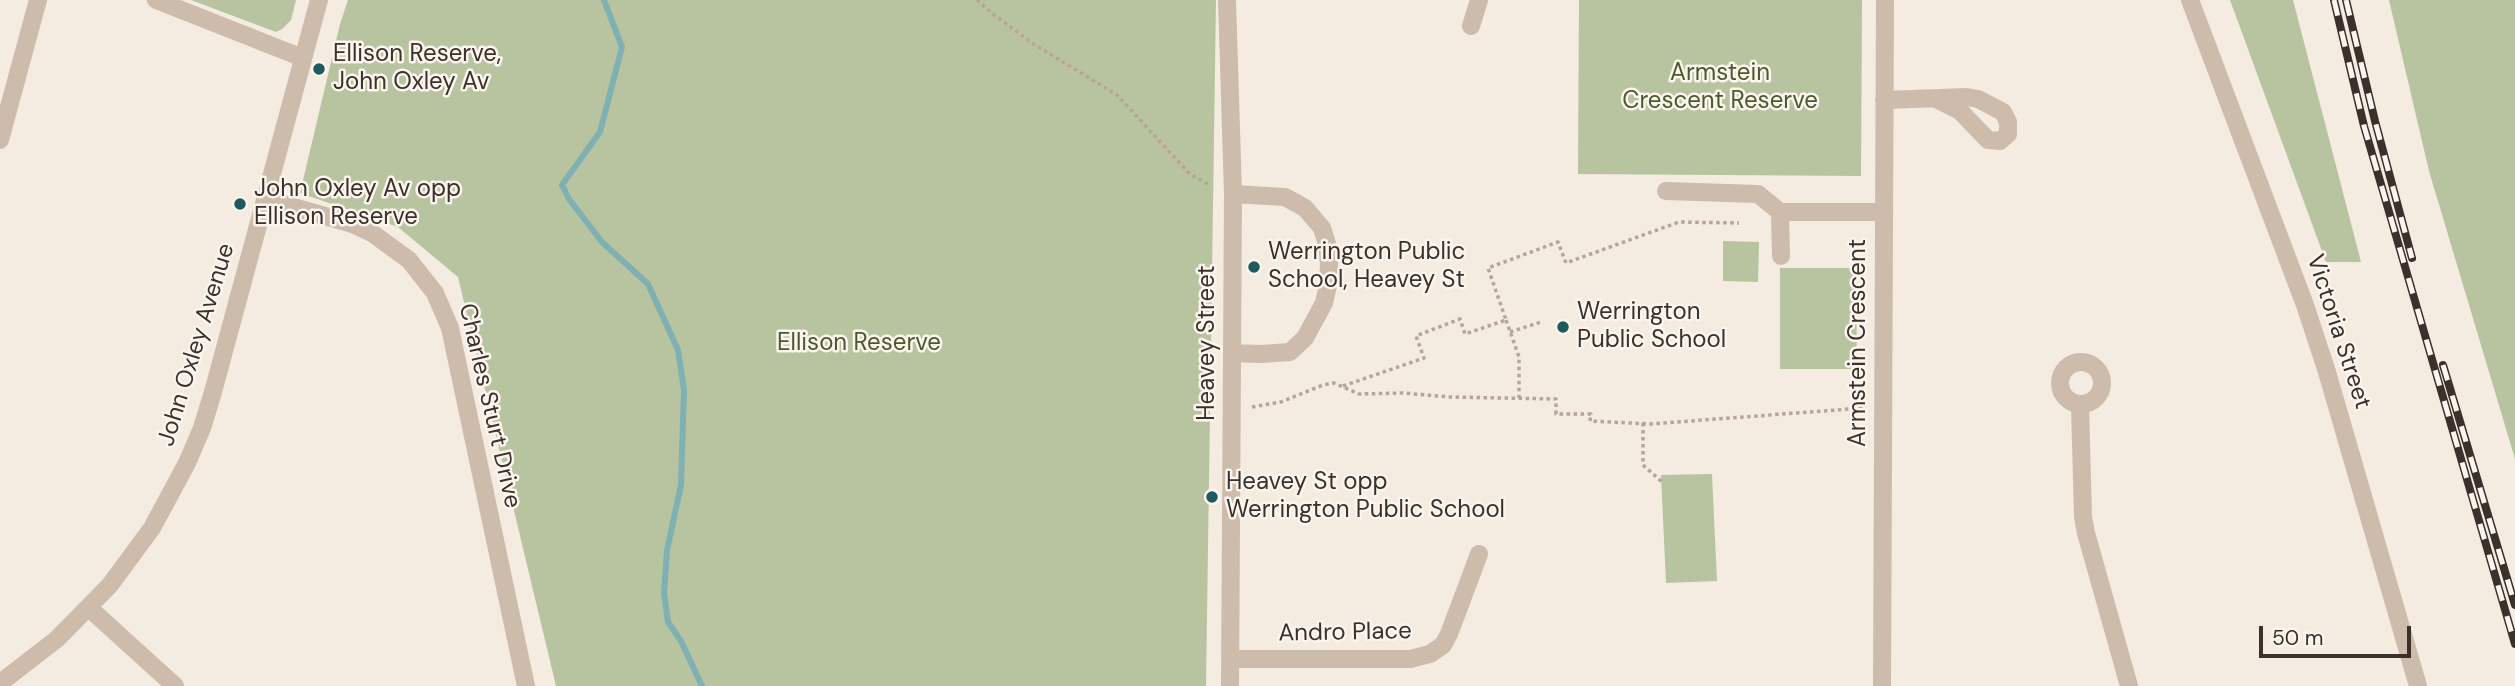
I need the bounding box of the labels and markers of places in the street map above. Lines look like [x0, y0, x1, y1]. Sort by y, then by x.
place label: Ellison Reserve, John Oxley Av [333, 41, 501, 97]
marker: Ellison Reserve, John Oxley Av [311, 61, 327, 77]
place label: John Oxley Av opp Ellison Reserve [254, 176, 461, 232]
marker: John Oxley Av opp Ellison Reserve [232, 196, 248, 212]
place label: Werrington Public School, Heavey St [1268, 239, 1465, 295]
marker: Werrington Public School, Heavey St [1246, 259, 1262, 275]
place label: Werrington Public School [1577, 299, 1726, 355]
marker: Werrington Public School [1555, 319, 1571, 335]
place label: Heavey St opp Werrington Public School [1226, 469, 1505, 525]
marker: Heavey St opp Werrington Public School [1204, 489, 1220, 505]

